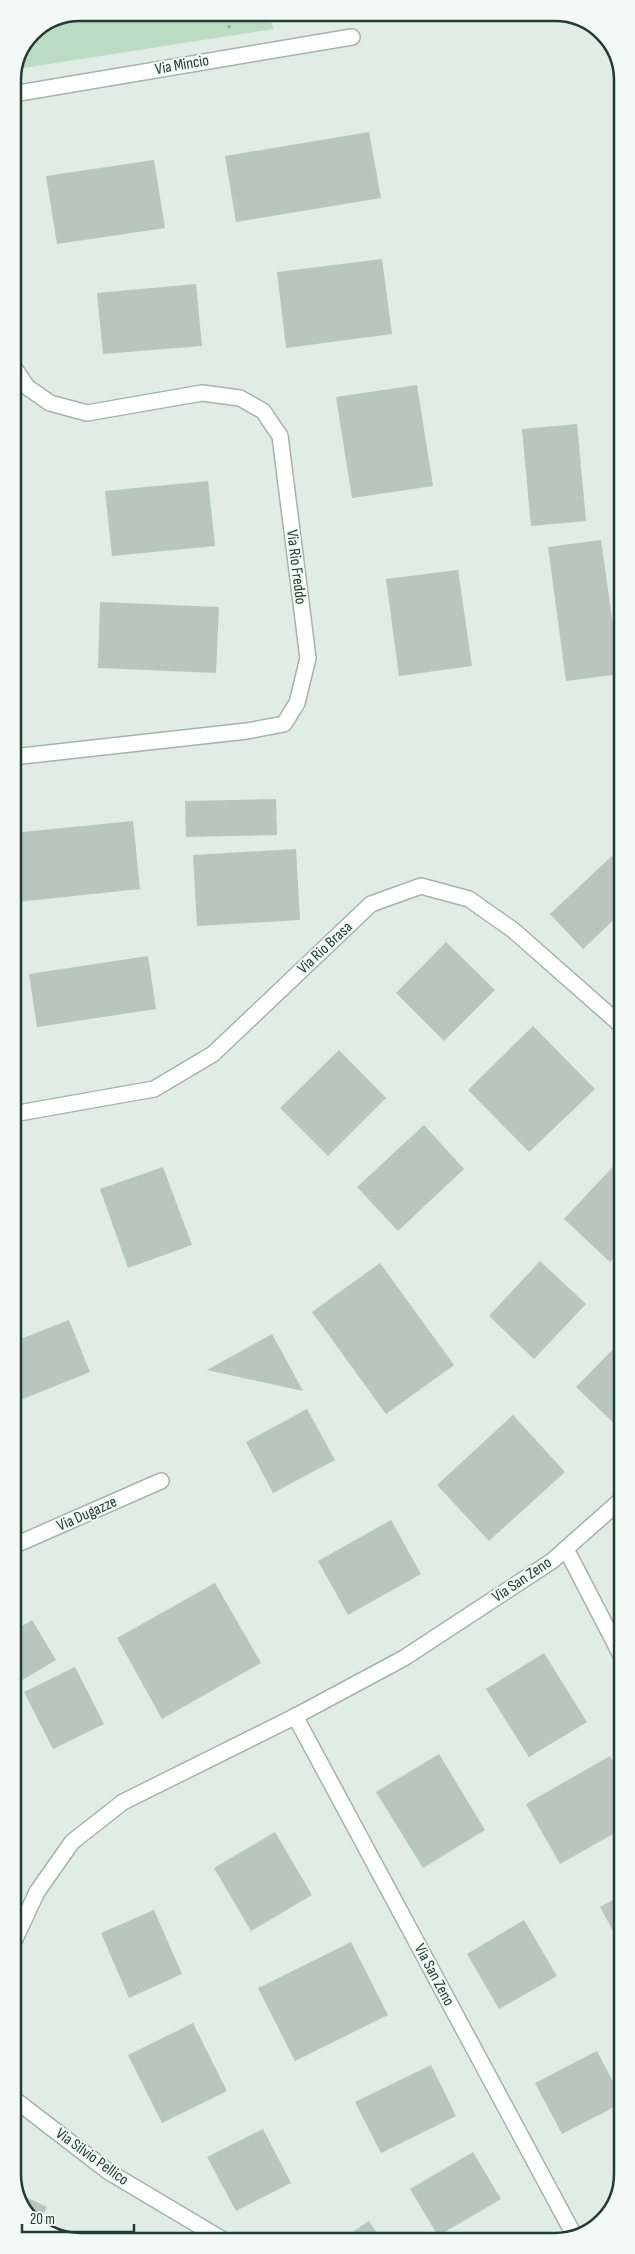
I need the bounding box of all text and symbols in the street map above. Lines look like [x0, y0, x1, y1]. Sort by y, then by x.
street label: Via Mincio [154, 51, 210, 79]
street label: Via Rio Freddo [282, 529, 310, 605]
street label: Via Rio Brasa [294, 918, 356, 978]
street label: Via Dugazze [54, 1492, 120, 1536]
street label: Via San Zeno [489, 1553, 555, 1607]
street label: Via San Zeno [410, 1941, 458, 2009]
street label: Via Silvio Pellico [52, 2124, 132, 2190]
scale bar [22, 2202, 135, 2234]
text: 20 m [30, 2210, 55, 2229]

